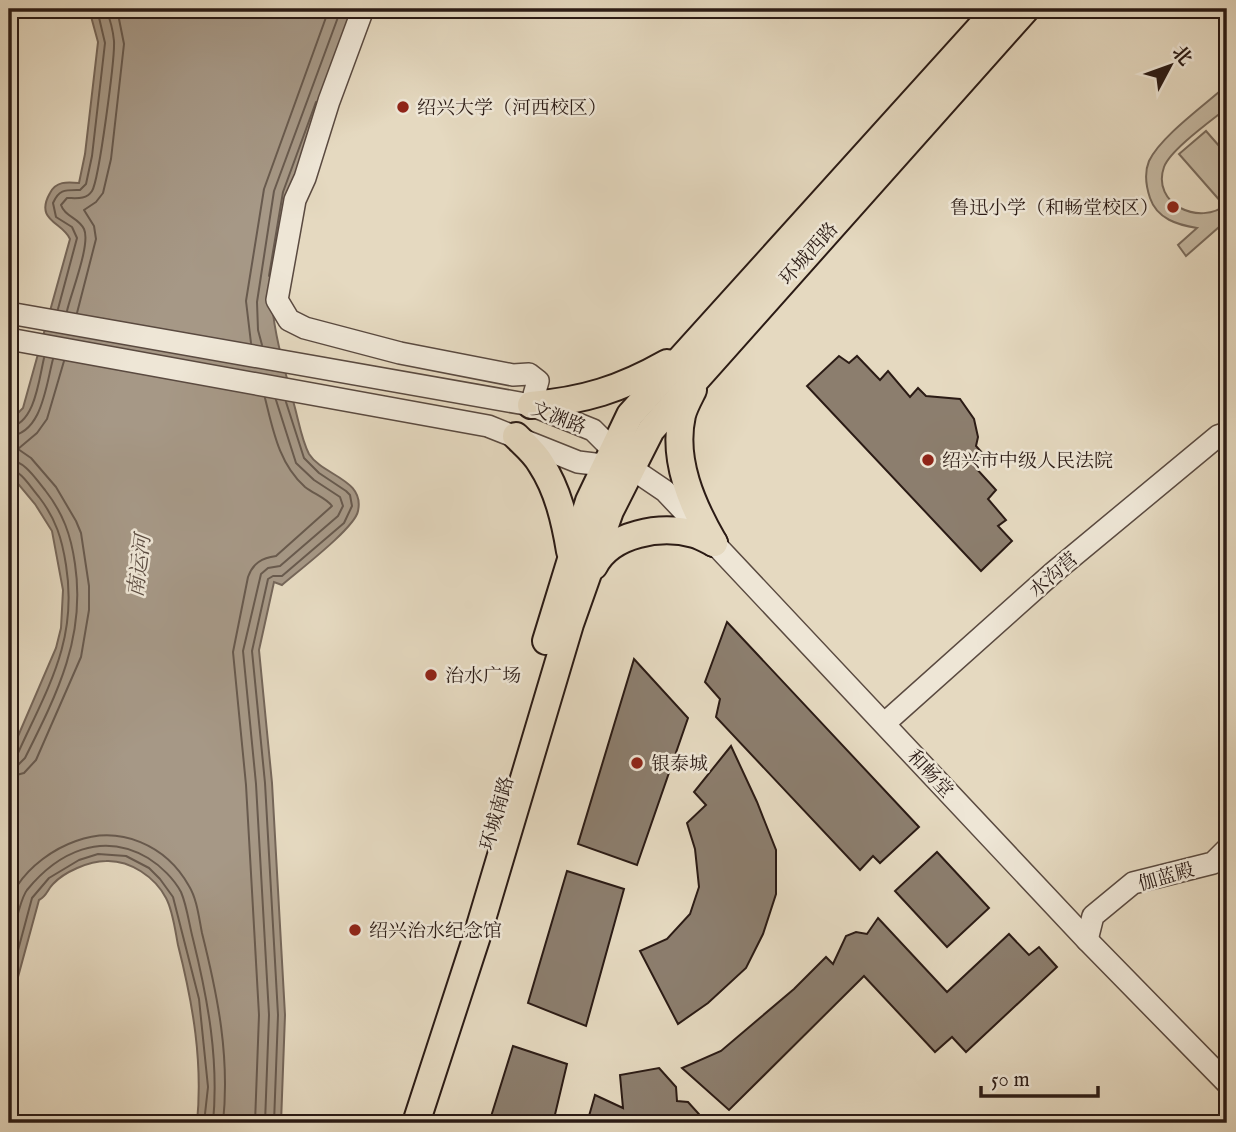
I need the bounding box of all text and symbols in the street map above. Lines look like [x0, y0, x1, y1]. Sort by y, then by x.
north arrow [1134, 32, 1204, 102]
text: 北 [1166, 41, 1197, 71]
place label: 绍兴大学（河西校区） [417, 97, 607, 121]
marker: 绍兴大学（河西校区） [395, 99, 411, 115]
place label: 鲁迅小学（和畅堂校区） [950, 197, 1159, 221]
marker: 鲁迅小学（和畅堂校区） [1165, 199, 1181, 215]
street label: 环城西路 [775, 218, 844, 291]
street label: 文渊路 [527, 397, 589, 440]
place label: 绍兴市中级人民法院 [942, 450, 1113, 474]
marker: 绍兴市中级人民法院 [920, 452, 936, 468]
water label: 南运河 [123, 529, 158, 599]
street label: 水沟营 [1025, 548, 1084, 603]
place label: 治水广场 [445, 665, 521, 689]
marker: 治水广场 [423, 667, 439, 683]
street label: 和畅堂 [901, 745, 958, 803]
place label: 银泰城 [651, 753, 708, 777]
marker: 银泰城 [629, 755, 645, 771]
street label: 环城南路 [476, 774, 520, 853]
street label: 伽蓝殿 [1136, 859, 1197, 897]
place label: 绍兴治水纪念馆 [369, 920, 502, 944]
marker: 绍兴治水纪念馆 [347, 922, 363, 938]
scale bar [981, 1055, 1098, 1099]
text: 50 m [991, 1067, 1030, 1094]

